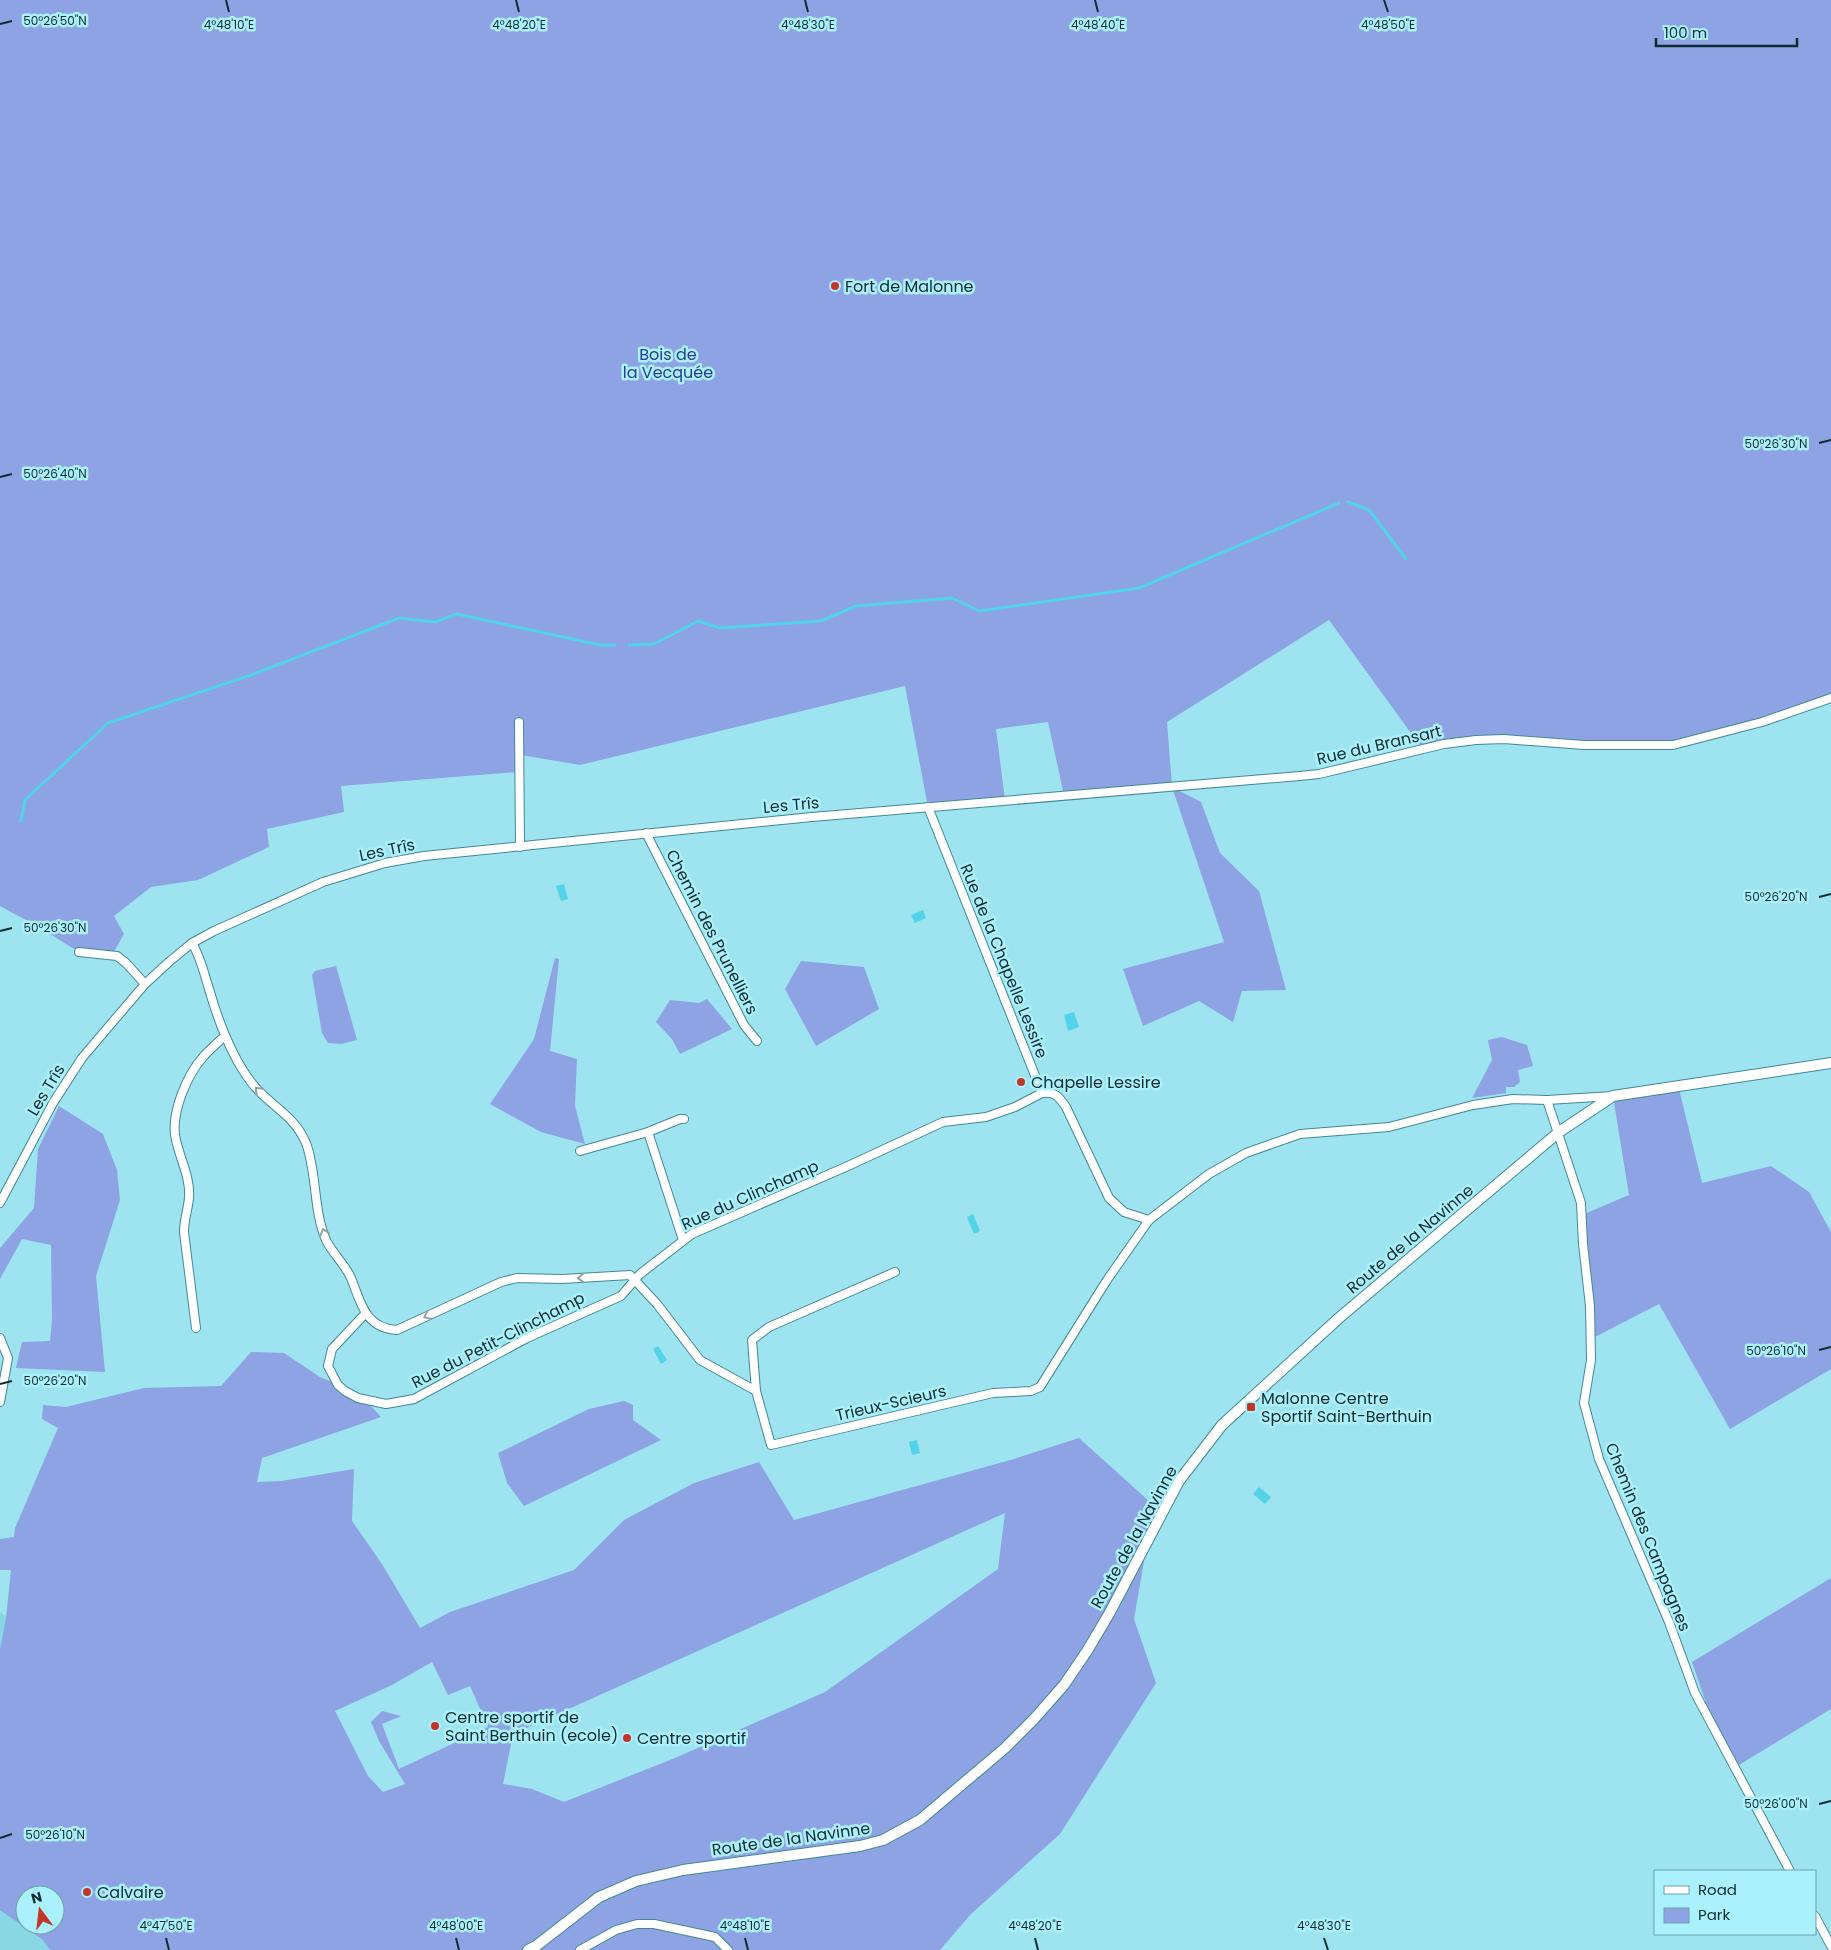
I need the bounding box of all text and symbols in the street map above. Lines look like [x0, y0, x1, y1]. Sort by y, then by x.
text: 50°26'50"N [23, 12, 87, 29]
scale bar [1656, 15, 1797, 47]
text: 4°48'10"E [204, 16, 254, 33]
text: 4°48'20"E [492, 16, 546, 33]
text: 4°48'30"E [781, 16, 835, 33]
text: 4°48'40"E [1071, 16, 1125, 33]
text: 4°48'50"E [1361, 16, 1415, 33]
text: 100 m [1664, 22, 1707, 43]
place label: Fort de Malonne [845, 275, 974, 298]
marker: Fort de Malonne [829, 280, 841, 292]
park label: Bois de la Vecquée [623, 343, 713, 384]
text: 50°26'30"N [1745, 435, 1807, 452]
text: 50°26'40"N [23, 465, 87, 482]
street label: Rue du Bransart [1314, 719, 1444, 771]
street label: Les Trîs [762, 791, 820, 819]
street label: Les Trîs [357, 833, 417, 867]
street label: Chemin des Prunelliers [660, 845, 764, 1019]
street label: Rue de la Chapelle Lessire [954, 860, 1054, 1062]
text: 50°26'20"N [1745, 888, 1807, 905]
text: 50°26'30"N [24, 919, 86, 936]
street label: Les Trîs [22, 1060, 70, 1120]
place label: Chapelle Lessire [1031, 1071, 1161, 1094]
marker: Chapelle Lessire [1015, 1076, 1027, 1088]
one-way arrow [255, 1087, 264, 1096]
street label: Rue du Clinchamp [678, 1154, 822, 1236]
street label: Route de la Navinne [1341, 1179, 1479, 1299]
one-way arrow [319, 1227, 330, 1236]
one-way arrow [577, 1272, 585, 1283]
street label: Rue du Petit-Clinchamp [407, 1286, 589, 1394]
one-way arrow [423, 1310, 432, 1320]
text: 50°26'10"N [1746, 1342, 1806, 1359]
text: 50°26'20"N [24, 1372, 86, 1389]
street label: Trieux-Scieurs [833, 1379, 949, 1427]
place label: Malonne Centre Sportif Saint-Berthuin [1261, 1387, 1432, 1428]
marker: Malonne Centre Sportif Saint-Berthuin [1245, 1401, 1257, 1413]
street label: Chemin des Campagnes [1600, 1439, 1696, 1635]
street label: Route de la Navinne [1085, 1462, 1183, 1612]
place label: Centre sportif de Saint Berthuin (ecole) [445, 1706, 618, 1747]
marker: Centre sportif de Saint Berthuin (ecole) [429, 1720, 441, 1732]
place label: Centre sportif [637, 1727, 746, 1750]
marker: Centre sportif [621, 1732, 633, 1744]
text: 50°26'00"N [1744, 1795, 1808, 1812]
street label: Route de la Navinne [710, 1816, 872, 1861]
text: 50°26'10"N [25, 1826, 85, 1843]
legend [1654, 1870, 1816, 1935]
text: Road [1698, 1879, 1737, 1900]
place label: Calvaire [97, 1881, 164, 1904]
north arrow [15, 1885, 65, 1935]
text: N [29, 1886, 44, 1908]
marker: Calvaire [81, 1886, 93, 1898]
text: Park [1698, 1904, 1730, 1925]
text: 4°47'50"E [139, 1917, 193, 1934]
text: 4°48'00"E [429, 1917, 483, 1934]
text: 4°48'10"E [720, 1917, 770, 1934]
text: 4°48'20"E [1008, 1917, 1062, 1934]
text: 4°48'30"E [1297, 1917, 1351, 1934]

